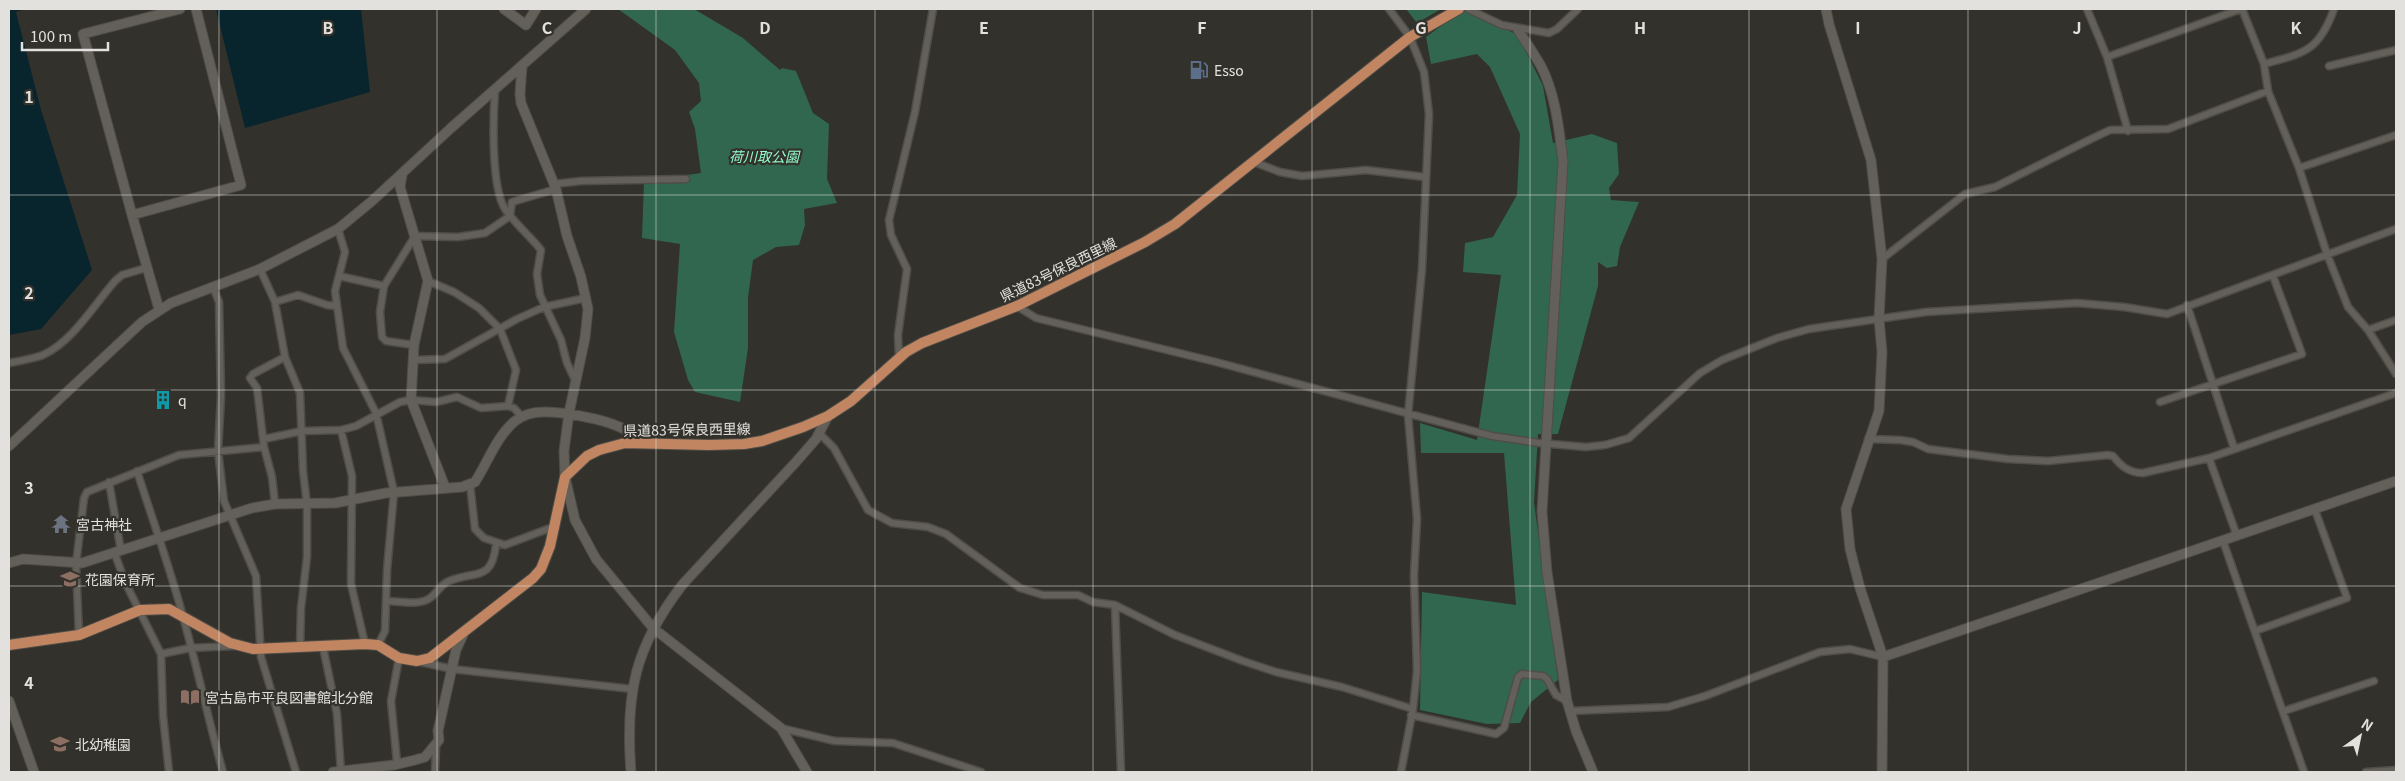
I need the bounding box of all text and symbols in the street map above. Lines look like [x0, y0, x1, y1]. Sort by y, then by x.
text: B [323, 15, 334, 39]
text: C [542, 15, 553, 39]
text: D [759, 15, 771, 39]
text: E [979, 15, 989, 39]
text: F [1197, 15, 1207, 39]
text: G [1415, 15, 1427, 39]
text: H [1634, 15, 1646, 39]
text: I [1855, 15, 1861, 39]
text: J [2072, 15, 2082, 39]
text: K [2291, 15, 2303, 39]
scale bar [22, 20, 109, 52]
text: 100 m [30, 25, 72, 46]
fuel station icon: Esso [1188, 59, 1210, 81]
place label: Esso [1214, 60, 1244, 80]
text: 1 [24, 84, 34, 108]
park label: 荷川取公園 [729, 146, 801, 166]
street label: 県道83号保良西里線 [996, 232, 1120, 306]
text: 2 [24, 280, 34, 304]
building icon: q [152, 389, 174, 411]
place label: q [178, 390, 187, 410]
street label: 県道83号保良西里線 [623, 418, 751, 440]
text: 3 [24, 475, 34, 499]
temple icon: 宮古神社 [50, 513, 72, 535]
place label: 宮古神社 [76, 514, 132, 534]
school or university icon: 花園保育所 [59, 568, 81, 590]
place label: 花園保育所 [85, 569, 155, 589]
text: 4 [24, 670, 34, 694]
library icon: 宮古島市平良図書館北分館 [179, 686, 201, 708]
place label: 宮古島市平良図書館北分館 [205, 687, 373, 707]
north arrow [2335, 711, 2385, 761]
text: N [2358, 713, 2377, 736]
school or university icon: 北幼稚園 [49, 733, 71, 755]
place label: 北幼稚園 [75, 734, 131, 754]

